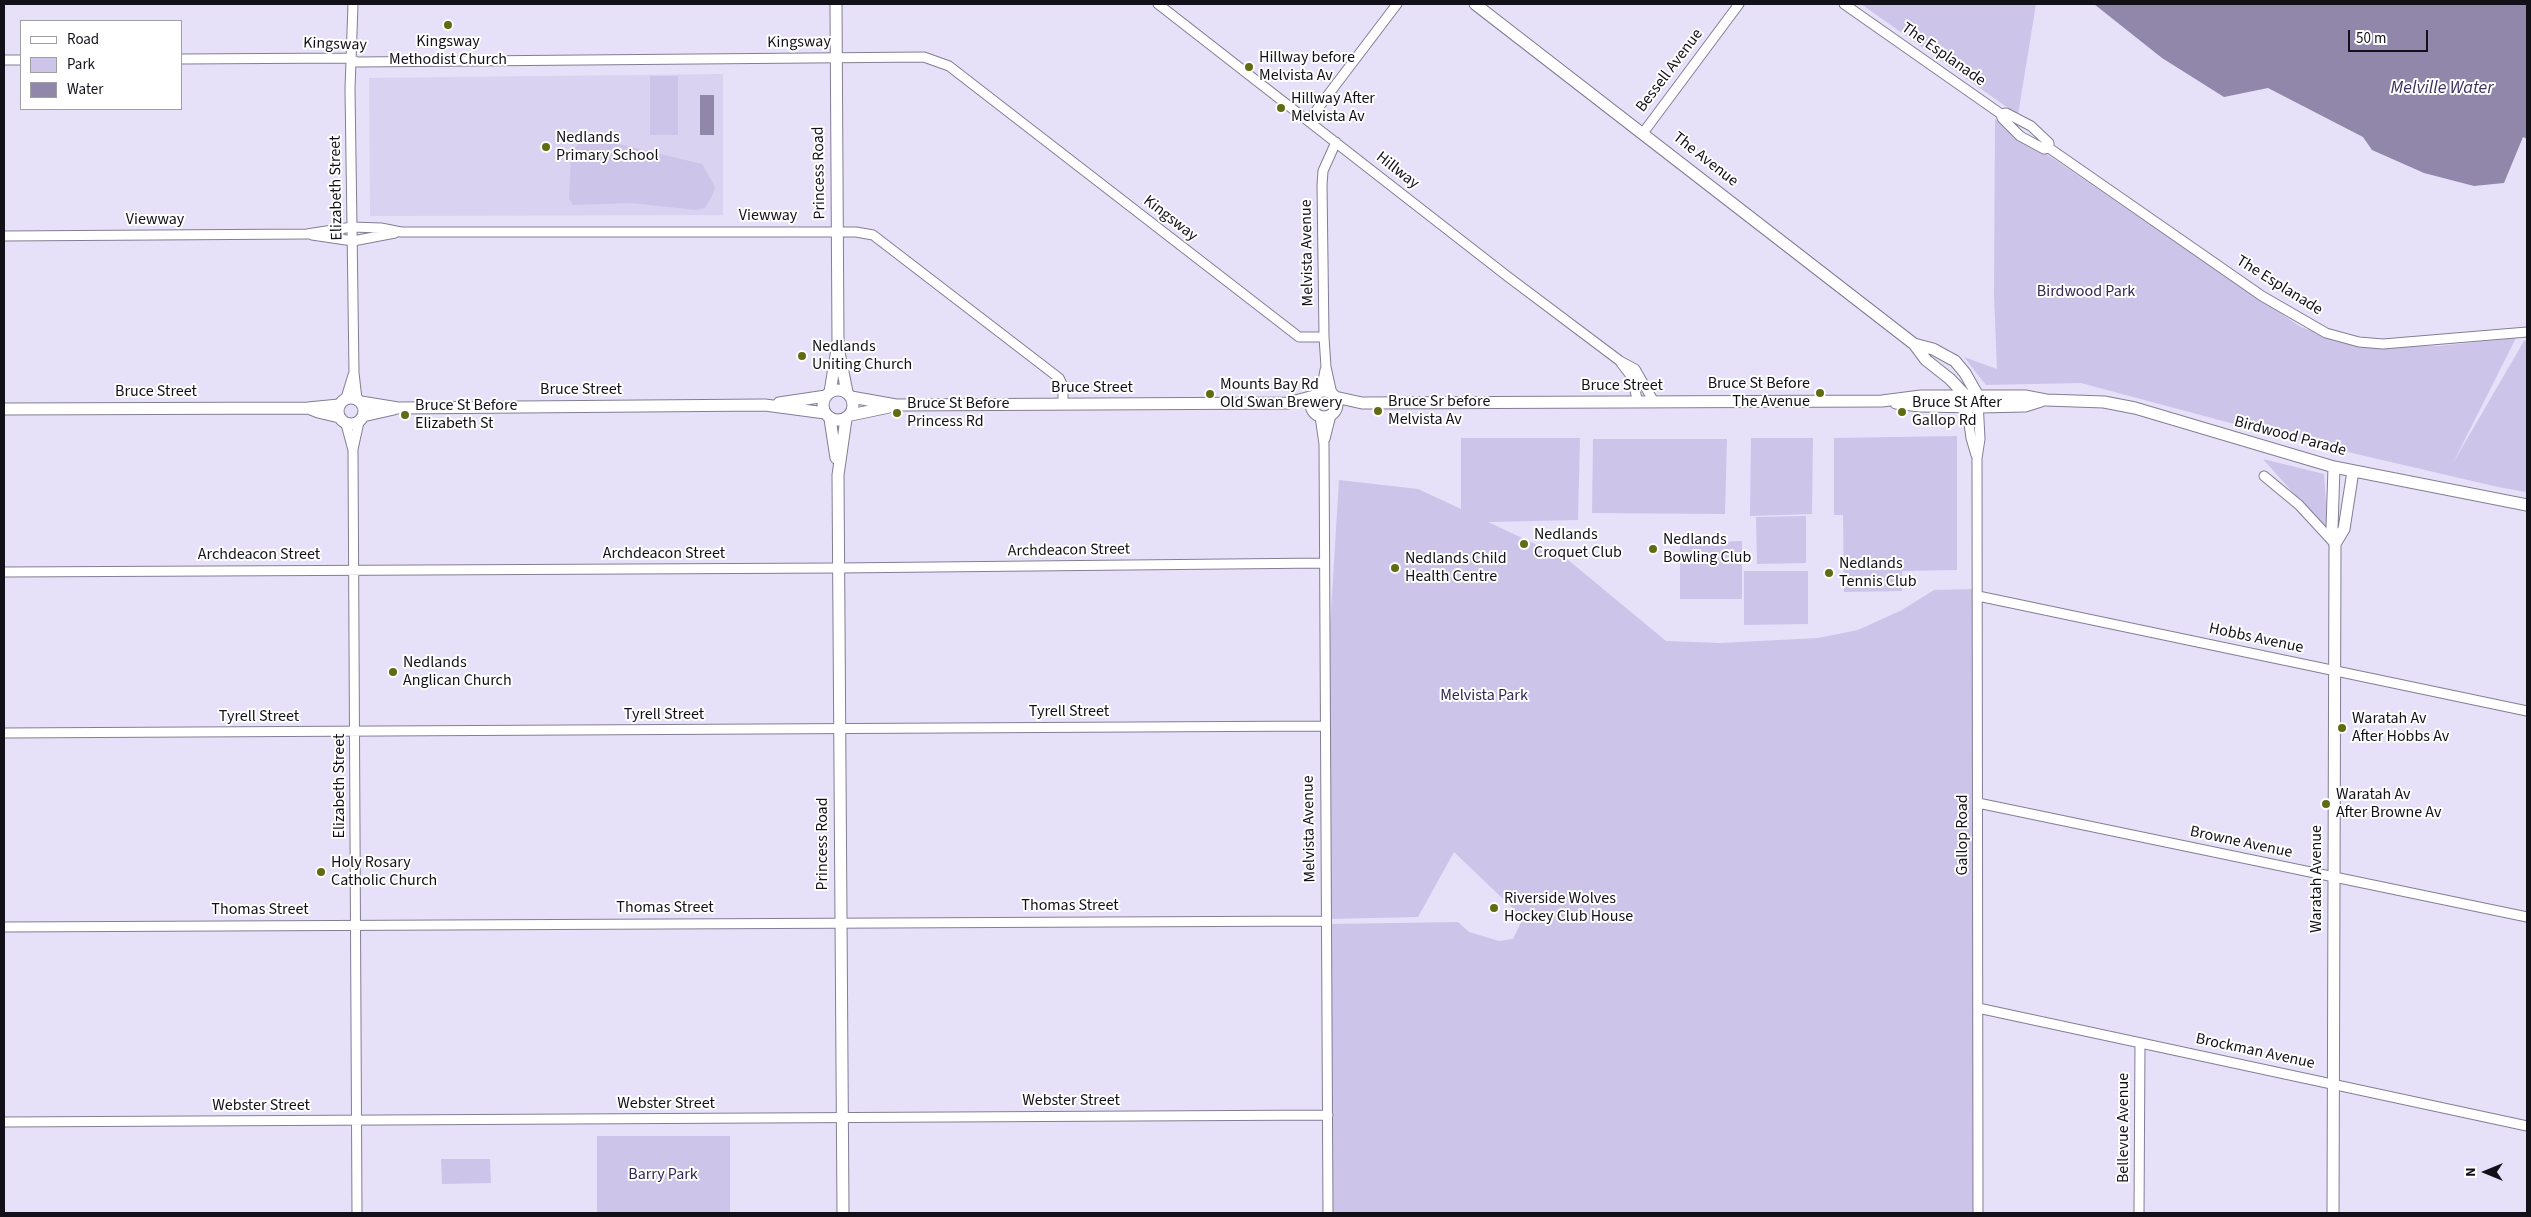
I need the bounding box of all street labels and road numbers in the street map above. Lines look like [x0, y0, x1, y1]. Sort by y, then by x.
street label: The Esplanade [1897, 19, 1989, 91]
street label: Bessell Avenue [1632, 26, 1708, 116]
street label: Kingsway [767, 33, 831, 53]
street label: Kingsway [303, 34, 367, 56]
street label: Princess Road [810, 126, 830, 220]
street label: The Avenue [1668, 129, 1742, 191]
street label: Elizabeth Street [326, 135, 348, 241]
street label: Hillway [1372, 148, 1422, 194]
street label: Kingsway [1139, 192, 1201, 246]
street label: Melvista Avenue [1297, 199, 1319, 307]
street label: Viewway [739, 206, 797, 226]
street label: Viewway [126, 210, 184, 230]
street label: The Esplanade [2232, 252, 2326, 320]
street label: Bruce Street [1581, 376, 1663, 396]
street label: Bruce Street [1051, 378, 1133, 398]
street label: Bruce Street [540, 380, 622, 400]
street label: Bruce Street [115, 382, 197, 402]
street label: Birdwood Parade [2232, 413, 2348, 461]
street label: Archdeacon Street [1008, 540, 1130, 562]
street label: Archdeacon Street [603, 544, 725, 564]
street label: Archdeacon Street [198, 545, 320, 565]
street label: Hobbs Avenue [2207, 620, 2305, 658]
street label: Tyrell Street [1029, 702, 1109, 722]
street label: Tyrell Street [624, 705, 704, 725]
street label: Tyrell Street [219, 707, 299, 727]
street label: Elizabeth Street [330, 734, 350, 838]
street label: Melvista Avenue [1299, 775, 1321, 883]
street label: Gallop Road [1953, 794, 1973, 876]
street label: Princess Road [813, 797, 833, 891]
street label: Browne Avenue [2188, 823, 2294, 863]
street label: Waratah Avenue [2307, 825, 2327, 933]
street label: Thomas Street [1021, 896, 1119, 916]
street label: Thomas Street [616, 898, 714, 918]
street label: Thomas Street [211, 900, 309, 920]
street label: Brockman Avenue [2194, 1030, 2316, 1074]
street label: Bellevue Avenue [2114, 1073, 2134, 1183]
street label: Webster Street [1022, 1091, 1120, 1111]
street label: Webster Street [617, 1094, 715, 1114]
street label: Webster Street [212, 1096, 310, 1116]

